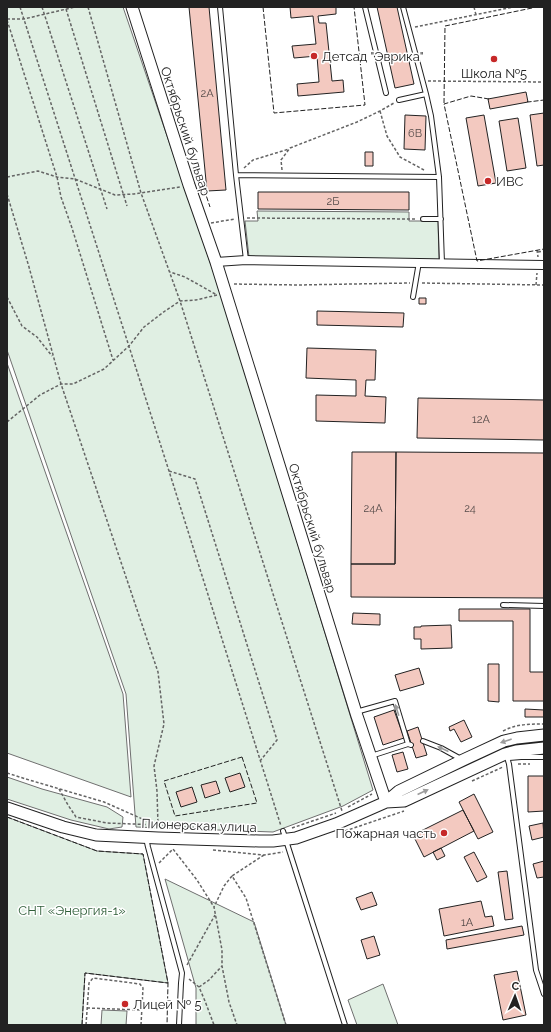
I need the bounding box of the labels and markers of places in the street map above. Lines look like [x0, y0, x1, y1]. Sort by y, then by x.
place label: Детсад "Эврика" [322, 49, 424, 64]
marker: Детсад "Эврика" [309, 51, 319, 61]
marker: Школа №5 [489, 54, 499, 64]
place label: Школа №5 [461, 66, 527, 81]
place label: ИВС [496, 174, 524, 189]
marker: ИВС [483, 176, 493, 186]
place label: Пожарная часть [335, 826, 436, 841]
marker: Пожарная часть [439, 828, 449, 838]
place label: Лицей № 5 [133, 997, 202, 1012]
marker: Лицей № 5 [120, 999, 130, 1009]

